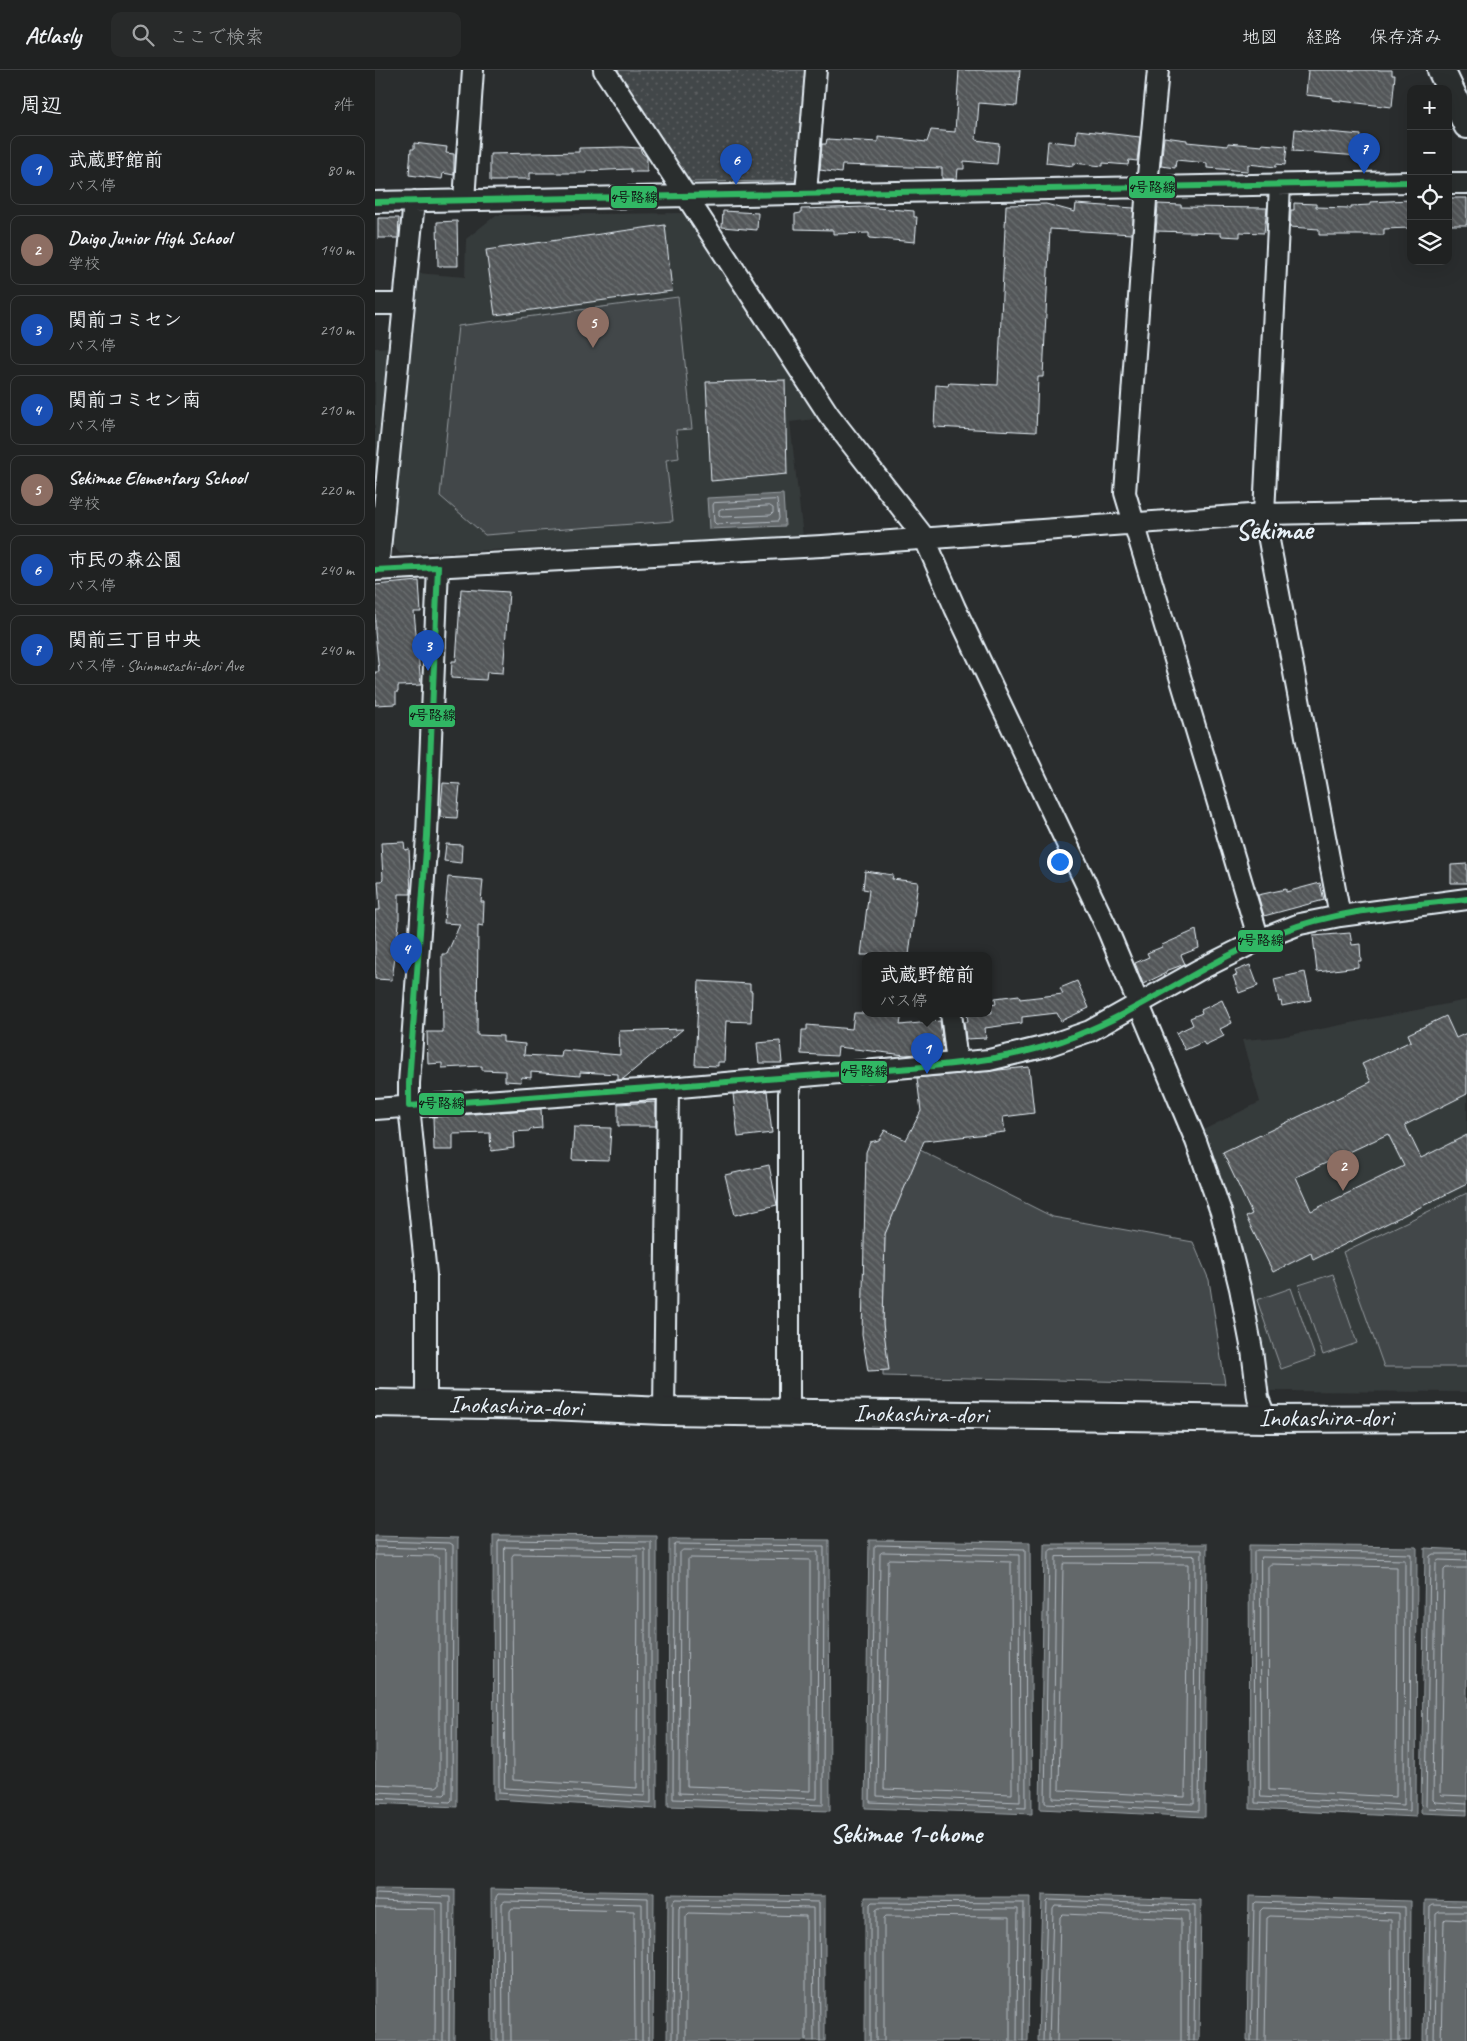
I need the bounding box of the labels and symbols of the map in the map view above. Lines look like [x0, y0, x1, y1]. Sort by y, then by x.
pin: 7 [1348, 133, 1380, 174]
pin: 6 [720, 144, 752, 185]
line badge: 4号路線 [1128, 175, 1176, 199]
text: 4号路線 [1128, 179, 1176, 196]
line badge: 4号路線 [610, 185, 658, 209]
text: 4号路線 [610, 189, 658, 206]
pin: 5 [577, 307, 609, 348]
district label: Sekimae [1236, 512, 1315, 547]
pin: 3 [412, 630, 444, 671]
line badge: 4号路線 [408, 704, 456, 728]
text: 4号路線 [408, 707, 456, 724]
your location [1047, 849, 1073, 875]
line badge: 4号路線 [1237, 929, 1284, 953]
text: 4号路線 [1236, 932, 1284, 949]
pin: 4 [390, 933, 422, 974]
pin: 1 [911, 1033, 943, 1074]
line badge: 4号路線 [840, 1060, 888, 1084]
text: 4号路線 [840, 1063, 888, 1080]
line badge: 4号路線 [418, 1092, 465, 1116]
text: 4号路線 [417, 1095, 465, 1112]
pin: 2 [1327, 1150, 1359, 1191]
street label: Inokashira-dori [448, 1388, 587, 1424]
street label: Inokashira-dori [854, 1397, 992, 1431]
street label: Inokashira-dori [1259, 1402, 1396, 1434]
district label: Sekimae 1-chome [830, 1817, 984, 1850]

